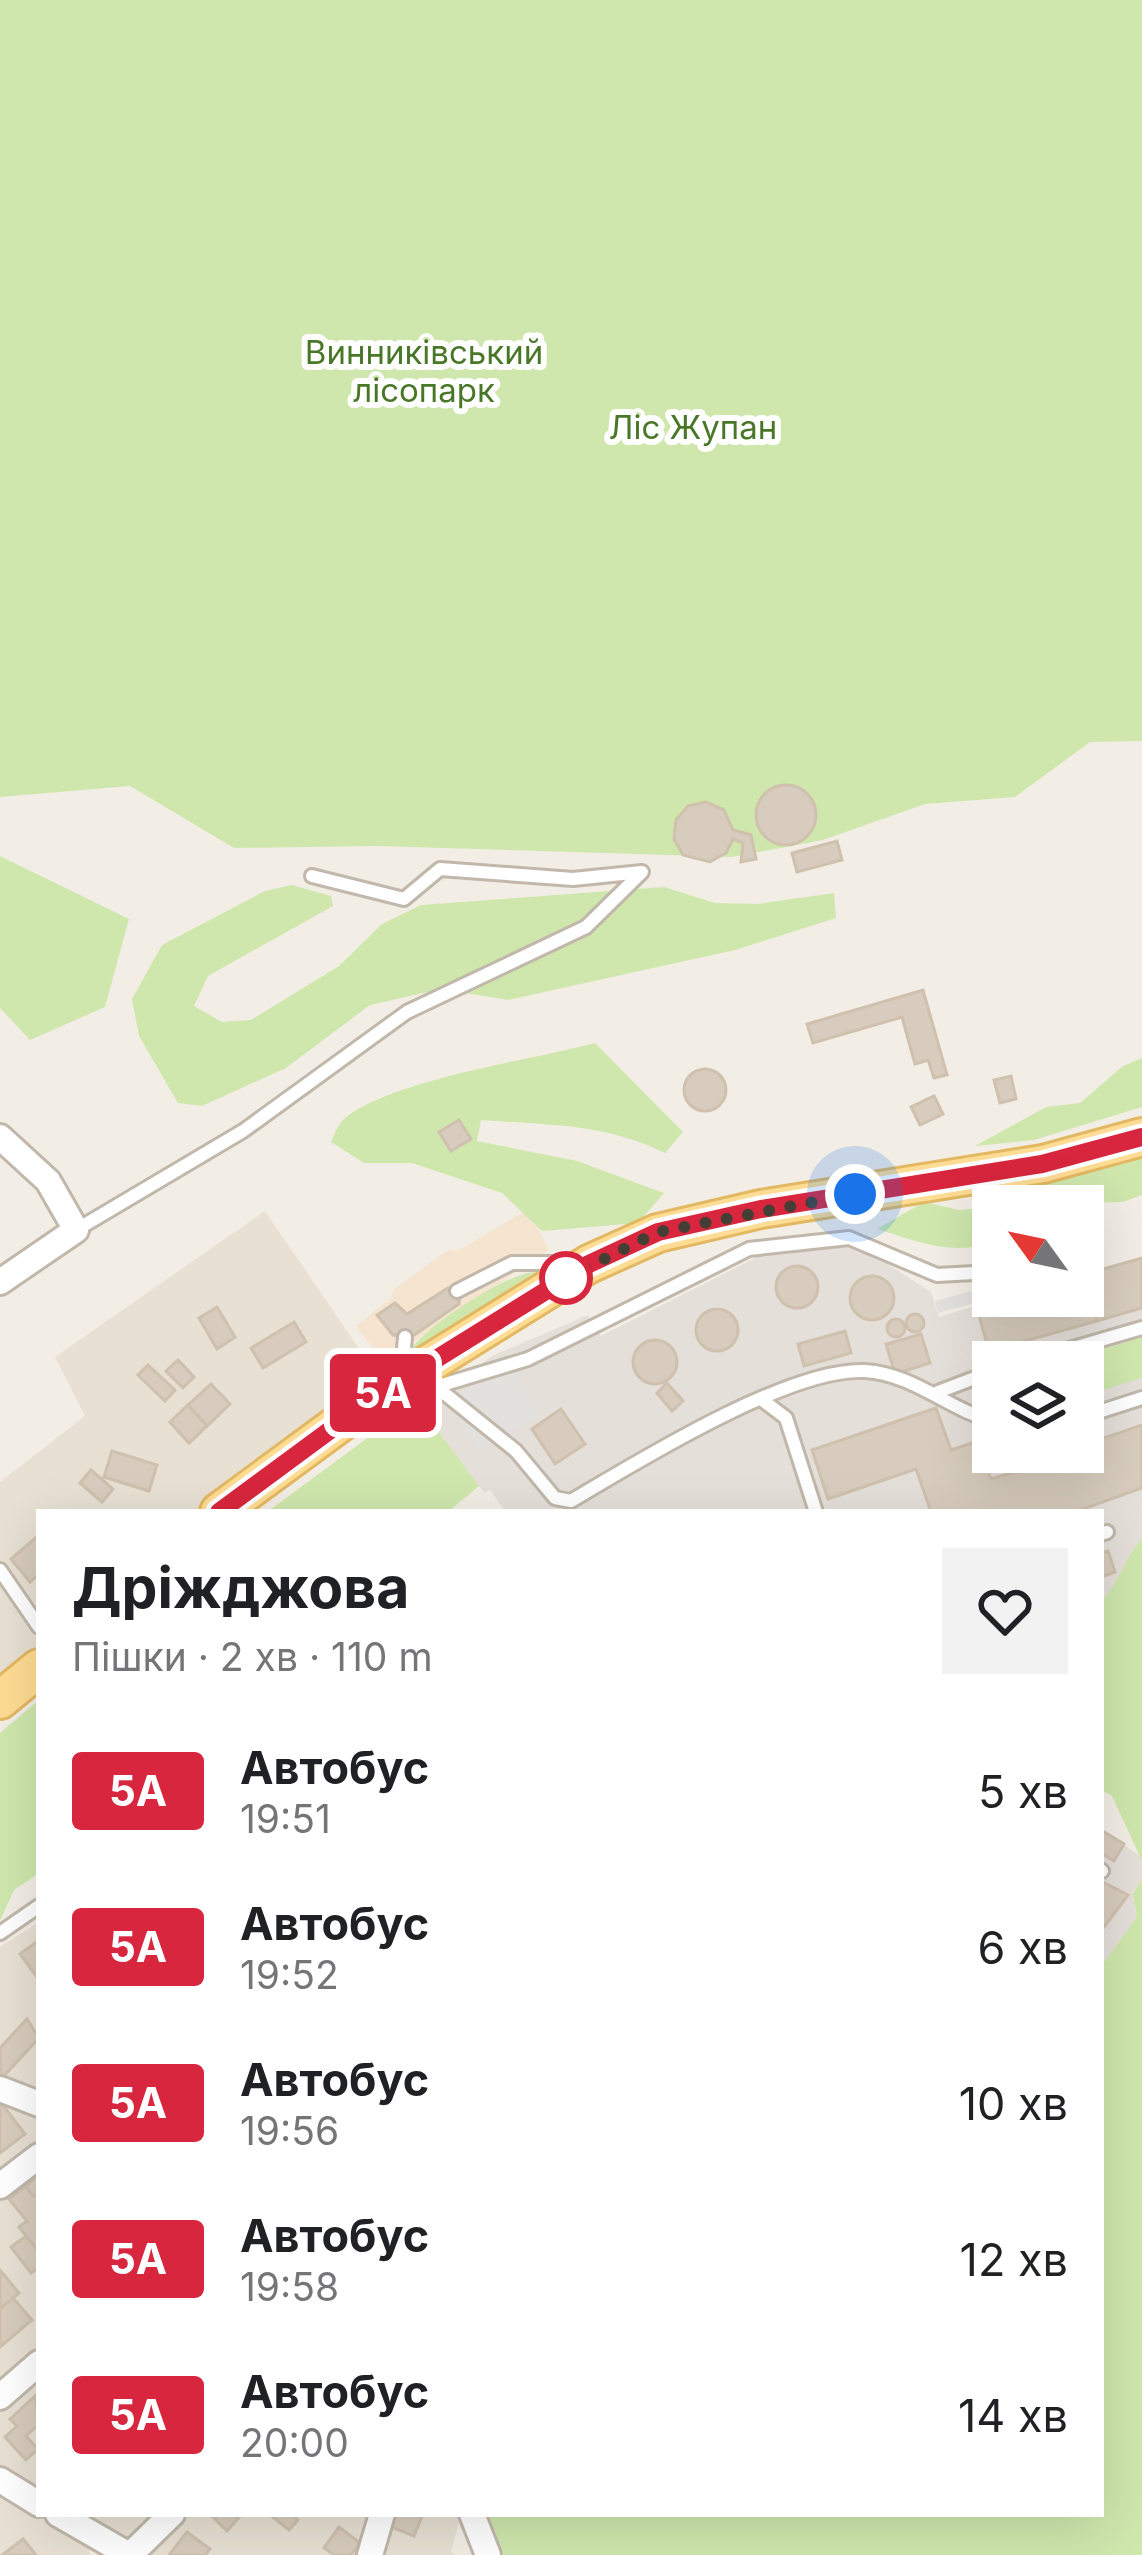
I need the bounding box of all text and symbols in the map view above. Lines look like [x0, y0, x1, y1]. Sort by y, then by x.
park label: Винниківський лісопарк [305, 332, 543, 410]
park label: Ліс Жупан [609, 407, 777, 447]
your location [825, 1164, 885, 1224]
north arrow [972, 1185, 1104, 1317]
map controls [972, 1185, 1104, 1473]
unlabelled marker [541, 1253, 591, 1303]
button: layers [972, 1341, 1104, 1473]
line badge: 5А [329, 1354, 437, 1432]
text: 5А [354, 1367, 412, 1418]
button: heart [942, 1548, 1068, 1674]
text: Дріжджова [72, 1553, 409, 1622]
text: Пішки · 2 хв · 110 m [72, 1633, 433, 1680]
text: Автобус [240, 1740, 429, 1795]
text: 5 хв [978, 1764, 1068, 1819]
text: 5А [109, 1765, 167, 1816]
text: 19:51 [240, 1795, 331, 1842]
text: Автобус [240, 1896, 429, 1951]
text: 6 хв [977, 1920, 1068, 1975]
text: 5А [109, 1921, 167, 1972]
text: 19:52 [240, 1951, 339, 1998]
text: Автобус [240, 2052, 429, 2107]
text: 10 хв [959, 2076, 1068, 2131]
text: 5А [109, 2077, 167, 2128]
text: 19:56 [240, 2107, 339, 2154]
text: Автобус [240, 2208, 429, 2263]
text: 12 хв [960, 2232, 1068, 2287]
text: 5А [109, 2233, 167, 2284]
text: 19:58 [240, 2263, 339, 2310]
text: Автобус [240, 2364, 429, 2419]
text: 14 хв [958, 2388, 1068, 2443]
text: 5А [109, 2389, 167, 2440]
text: 20:00 [240, 2419, 349, 2466]

